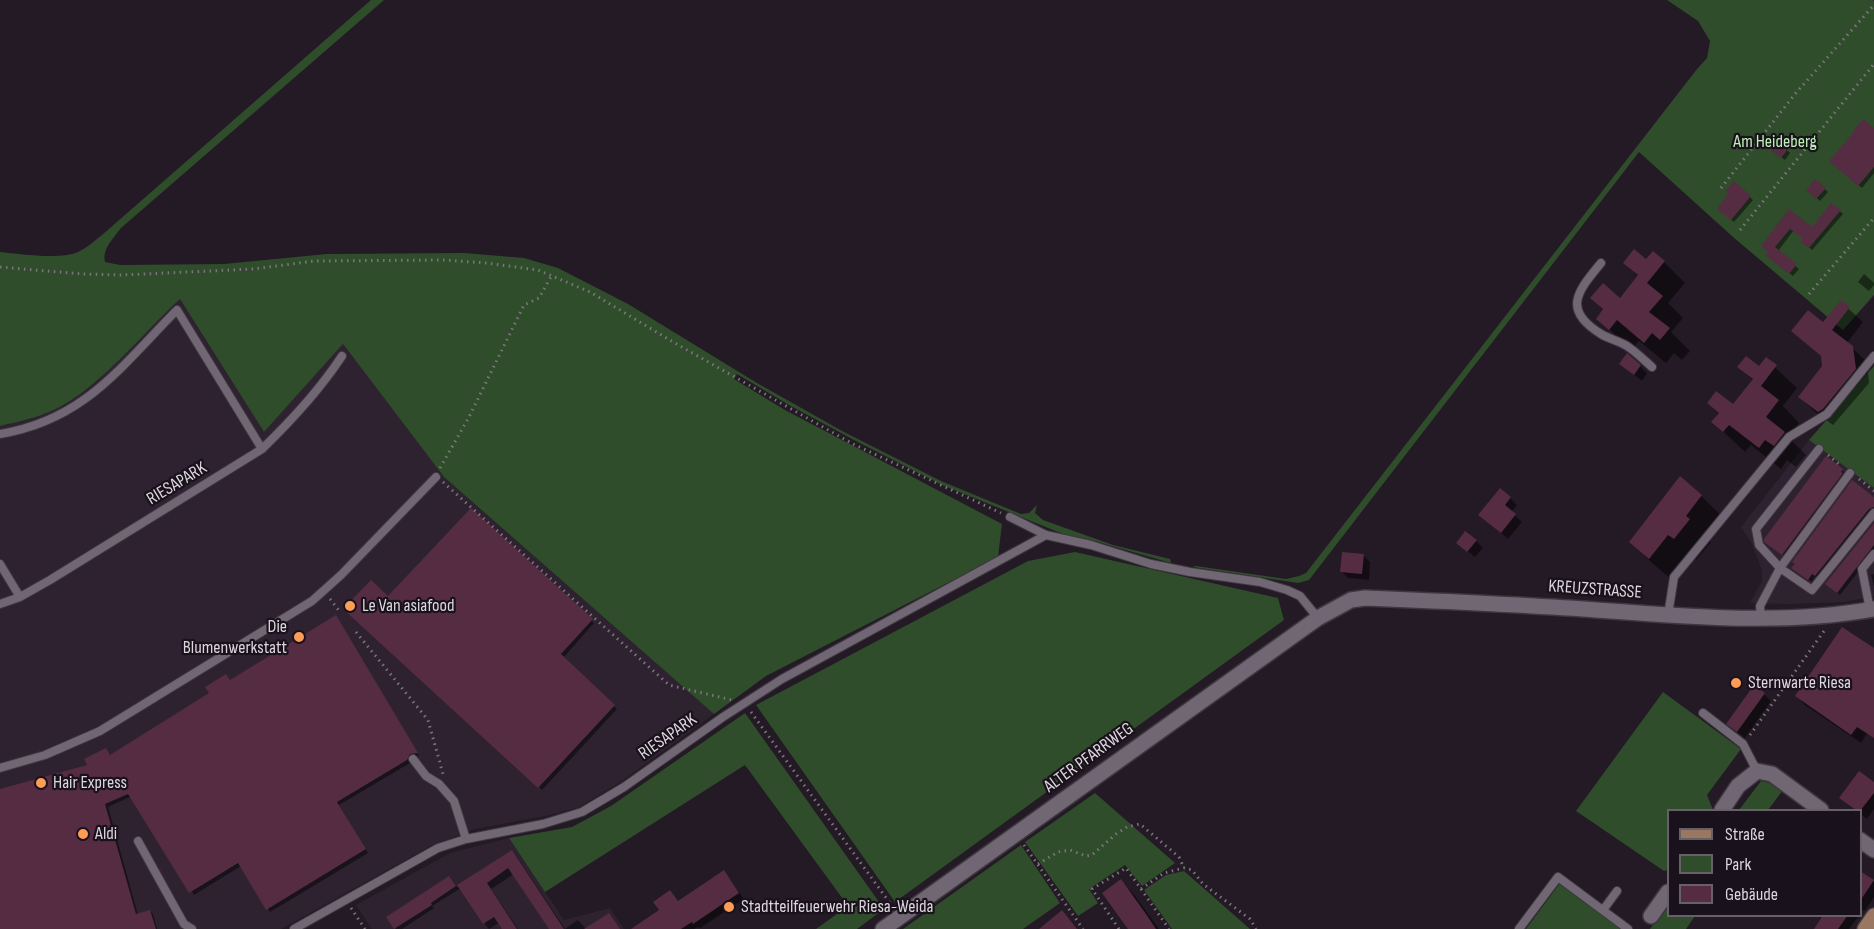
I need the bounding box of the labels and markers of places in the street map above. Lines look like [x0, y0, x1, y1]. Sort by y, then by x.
place label: Le Van asiafood [362, 595, 455, 617]
marker: Le Van asiafood [343, 599, 357, 613]
place label: Die Blumenwerkstatt [183, 616, 287, 658]
marker: Die Blumenwerkstatt [292, 630, 306, 644]
place label: Sternwarte Riesa [1748, 672, 1851, 694]
marker: Sternwarte Riesa [1729, 676, 1743, 690]
place label: Hair Express [53, 772, 127, 794]
marker: Hair Express [34, 776, 48, 790]
place label: Aldi [95, 823, 117, 845]
marker: Aldi [76, 827, 90, 841]
place label: Stadtteilfeuerwehr Riesa-Weida [741, 896, 933, 918]
marker: Stadtteilfeuerwehr Riesa-Weida [722, 900, 736, 914]

